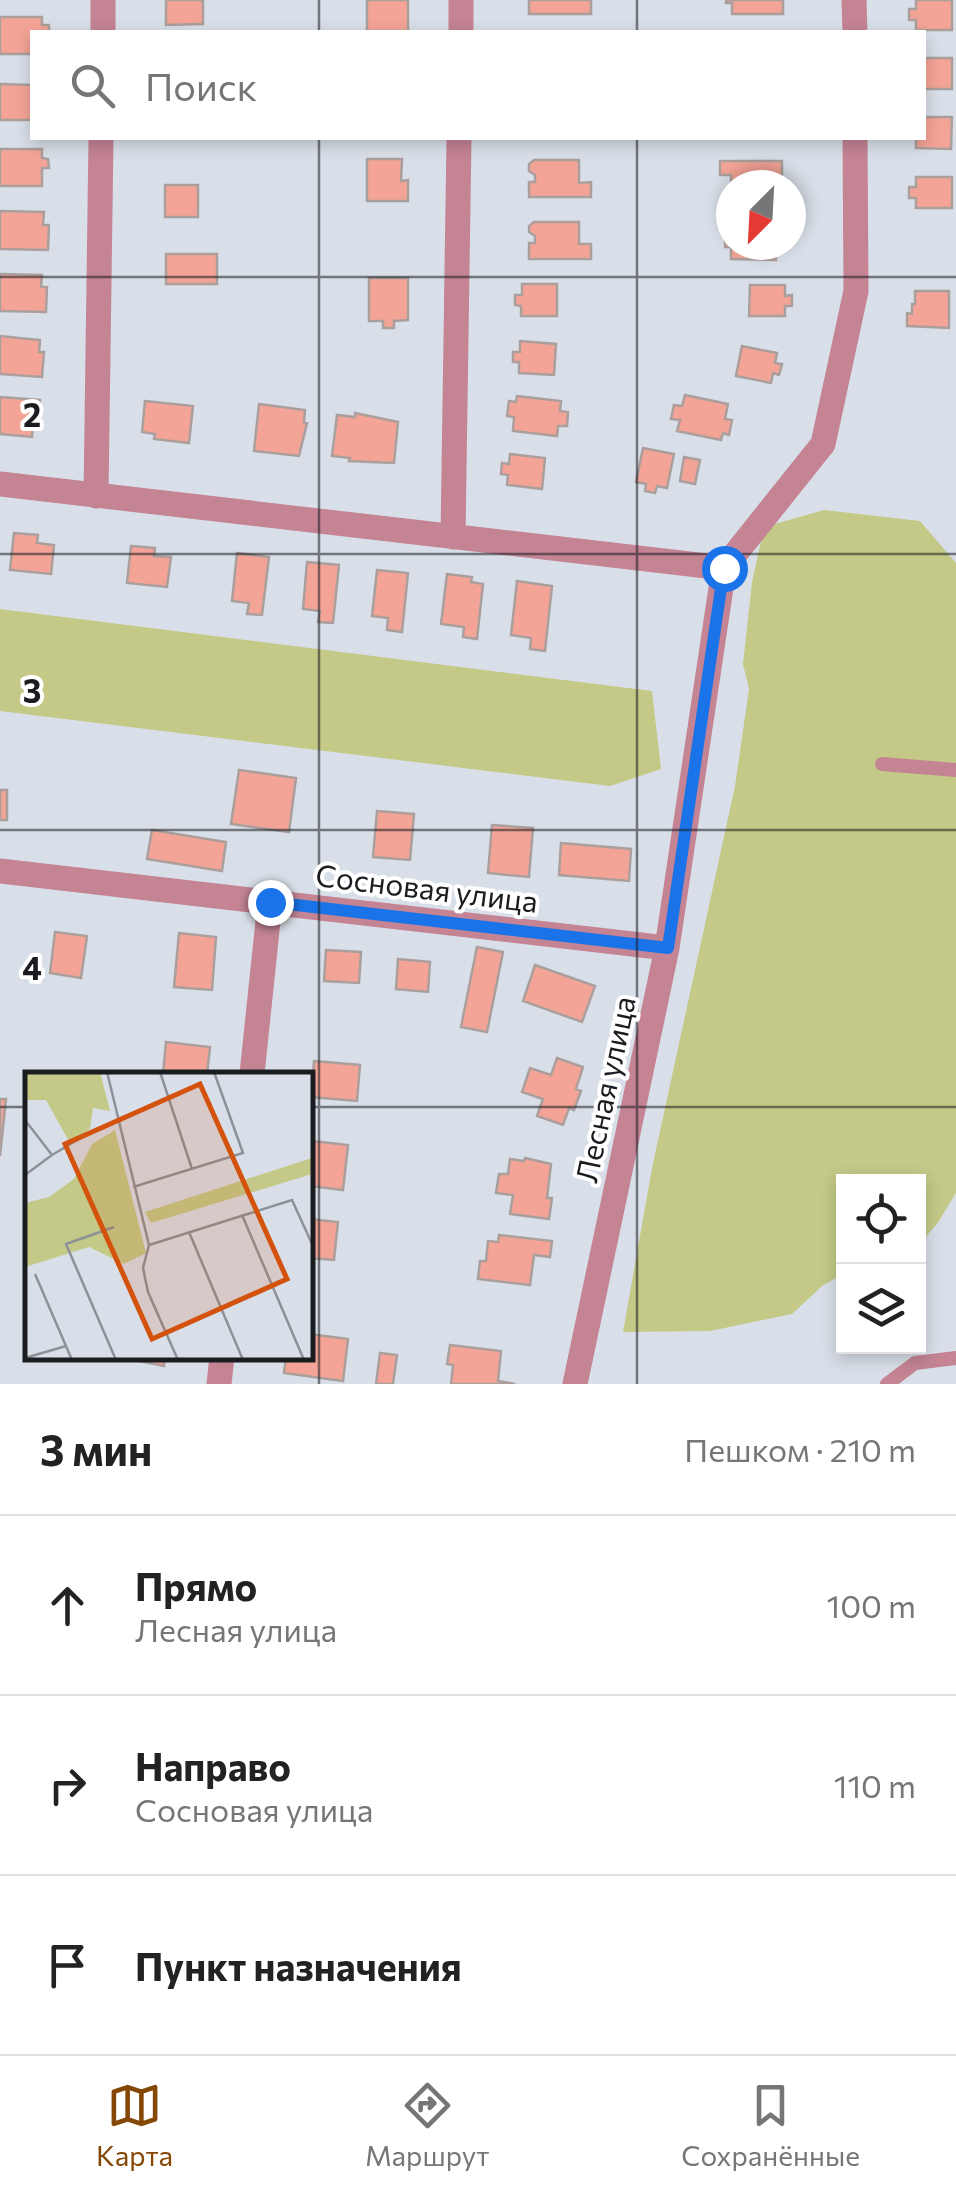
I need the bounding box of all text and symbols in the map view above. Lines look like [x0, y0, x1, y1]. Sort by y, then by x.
search box [30, 30, 926, 140]
icon: search [65, 58, 120, 113]
text: Поиск [145, 62, 257, 109]
north arrow [716, 170, 806, 260]
text: 2 [23, 394, 41, 434]
route start [702, 546, 748, 592]
text: 3 [23, 670, 41, 710]
street label: Сосновая улица [314, 855, 540, 919]
route end [248, 880, 294, 926]
text: 4 [22, 947, 42, 987]
street label: Лесная улица [566, 993, 642, 1185]
inset map [25, 1072, 312, 1359]
map controls [836, 1174, 926, 1354]
button: locate [836, 1174, 926, 1264]
button: layers [836, 1264, 926, 1354]
text: 3 мин [40, 1423, 152, 1475]
text: Пешком · 210 m [684, 1429, 916, 1469]
text: Прямо [135, 1562, 257, 1609]
icon: ahead [40, 1578, 95, 1633]
text: 100 m [827, 1585, 916, 1625]
text: Лесная улица [135, 1609, 337, 1649]
text: Направо [135, 1742, 291, 1789]
icon: right [40, 1758, 95, 1813]
text: 110 m [834, 1765, 916, 1805]
text: Сосновая улица [135, 1789, 373, 1829]
icon: arrive [40, 1938, 95, 1993]
text: Пункт назначения [135, 1942, 462, 1989]
tab: Карта [96, 2078, 173, 2172]
tab: Маршрут [365, 2078, 489, 2172]
tab: Сохранённые [681, 2078, 860, 2172]

